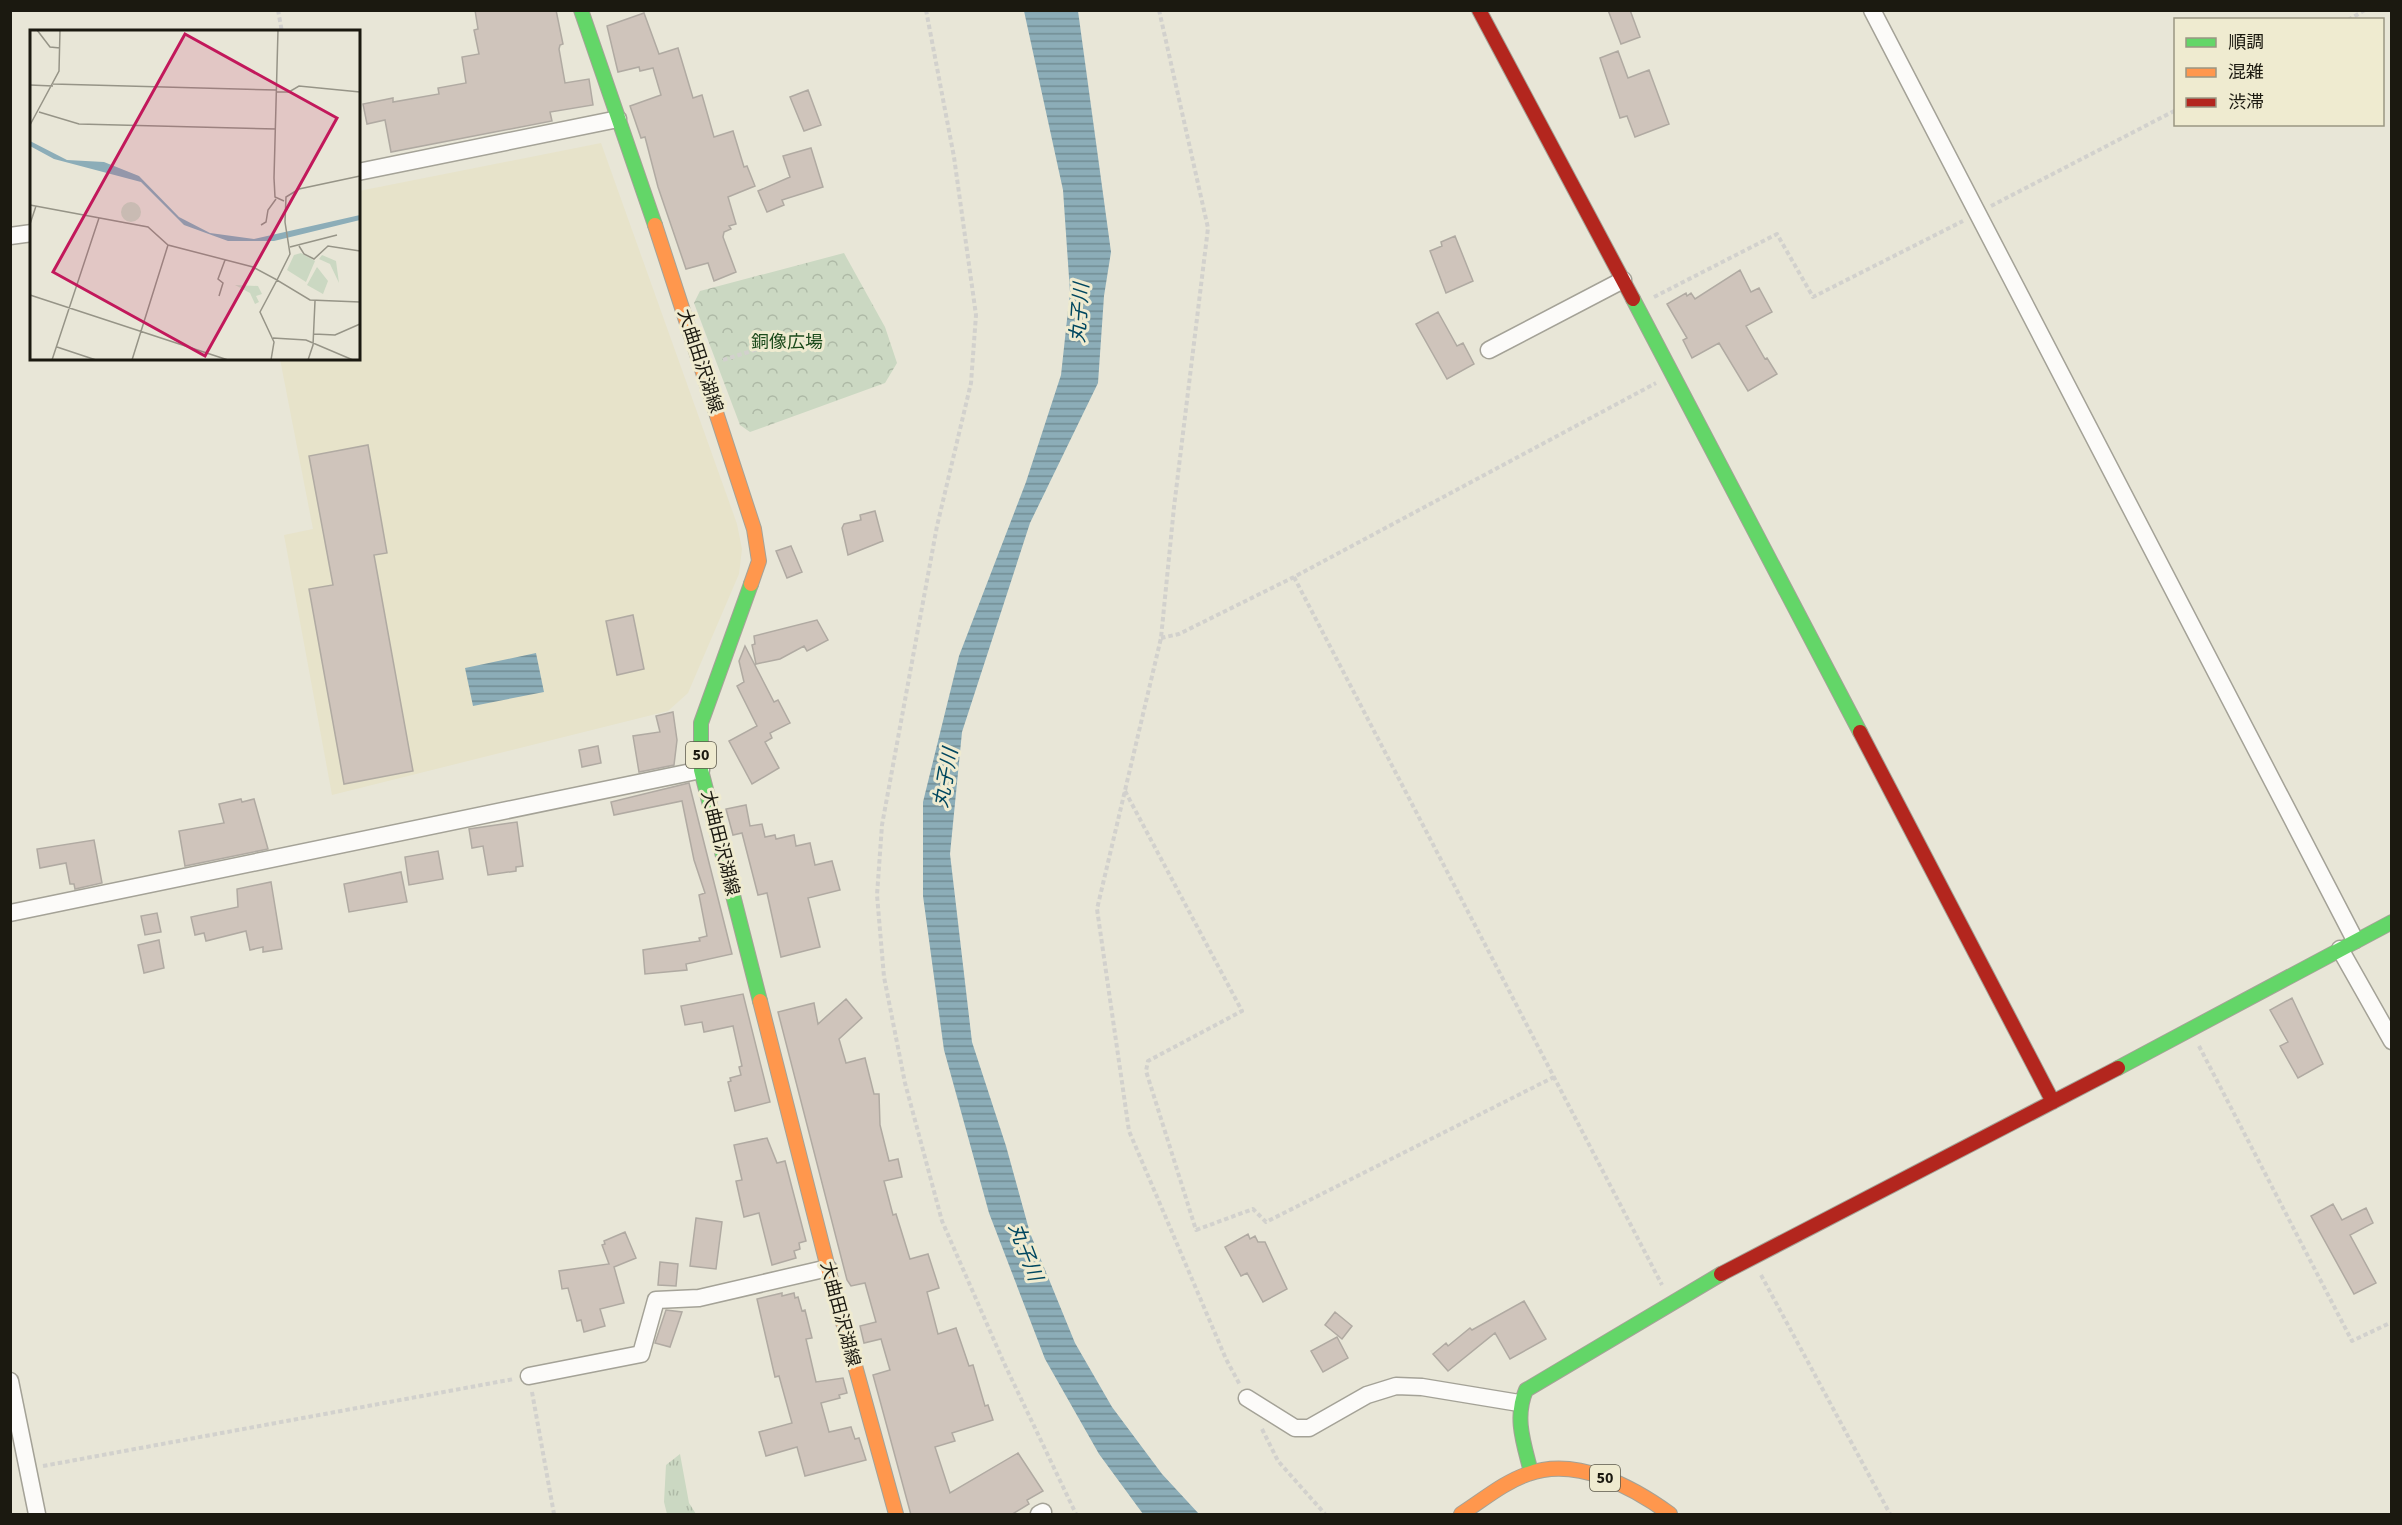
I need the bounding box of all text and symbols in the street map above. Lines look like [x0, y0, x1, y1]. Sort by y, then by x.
legend [2174, 18, 2384, 126]
inset map [30, 30, 360, 360]
text: 順調 [2228, 30, 2264, 55]
text: 混雑 [2228, 60, 2264, 85]
text: 渋滞 [2228, 90, 2264, 115]
water label: 丸子川 [1064, 280, 1096, 344]
street label: 大曲田沢湖線 [671, 306, 729, 416]
park label: 銅像広場 [751, 330, 823, 355]
road number: 50 [686, 742, 716, 768]
water label: 丸子川 [927, 744, 965, 810]
street label: 大曲田沢湖線 [695, 788, 745, 898]
water label: 丸子川 [1001, 1219, 1050, 1287]
street label: 大曲田沢湖線 [814, 1259, 866, 1369]
road number: 50 [1590, 1465, 1620, 1491]

